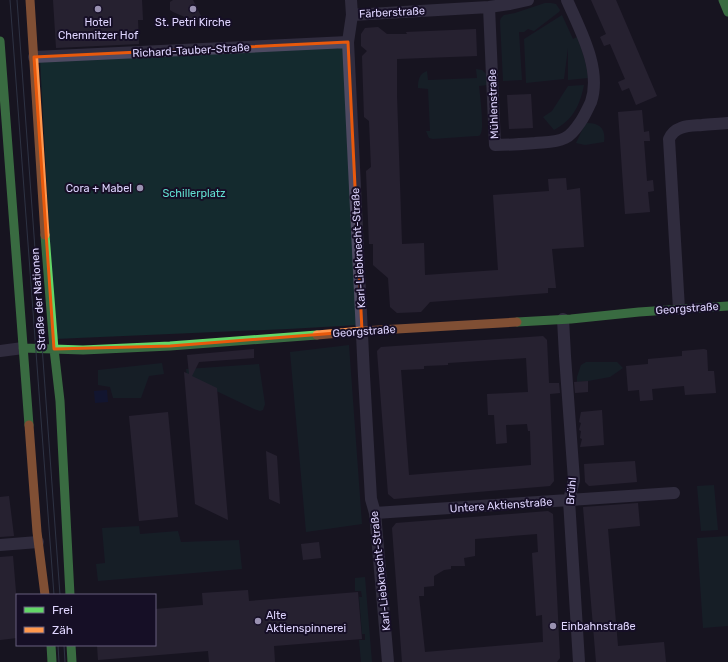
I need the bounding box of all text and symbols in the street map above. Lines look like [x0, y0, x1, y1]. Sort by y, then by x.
marker: Hotel Chemnitzer Hof [93, 4, 103, 14]
marker: St. Petri Kirche [188, 4, 198, 14]
street label: Färberstraße [359, 4, 425, 21]
place label: Hotel Chemnitzer Hof [58, 16, 139, 42]
place label: St. Petri Kirche [155, 16, 231, 29]
street label: Richard-Tauber-Straße [132, 41, 250, 60]
street label: Mühlenstraße [486, 69, 501, 139]
place label: Cora + Mabel [66, 182, 132, 195]
marker: Cora + Mabel [135, 183, 145, 193]
park label: Schillerplatz [162, 187, 226, 200]
street label: Karl-Liebknecht-Straße [349, 187, 368, 309]
street label: Straße der Nationen [28, 247, 49, 350]
street label: Georgstraße [655, 300, 719, 317]
street label: Georgstraße [332, 323, 396, 340]
street label: Brühl [564, 477, 579, 505]
street label: Untere Aktienstraße [449, 495, 553, 516]
street label: Karl-Liebknecht-Straße [368, 510, 393, 632]
legend [16, 594, 156, 646]
text: Frei [52, 603, 73, 617]
place label: Alte Aktienspinnerei [266, 609, 346, 635]
marker: Alte Aktienspinnerei [253, 616, 263, 626]
place label: Einbahnstraße [561, 620, 636, 633]
marker: Einbahnstraße [548, 621, 558, 631]
text: Zäh [52, 623, 73, 637]

